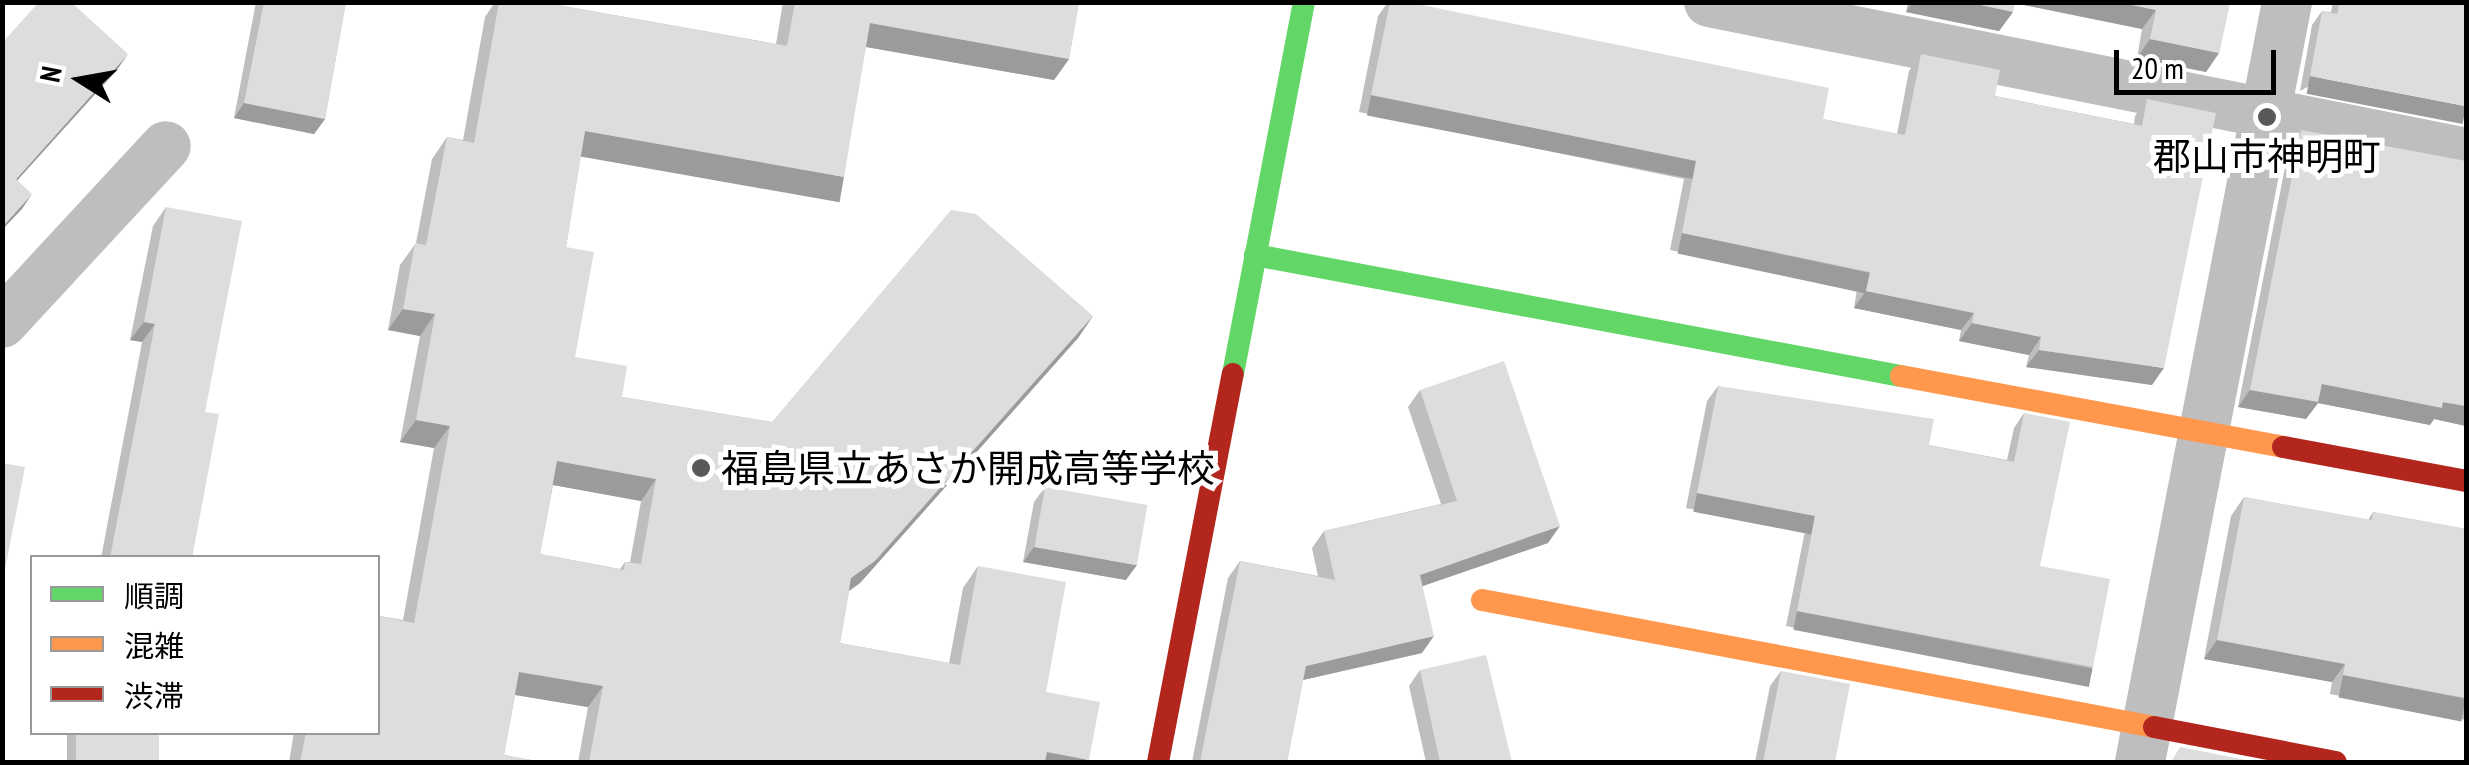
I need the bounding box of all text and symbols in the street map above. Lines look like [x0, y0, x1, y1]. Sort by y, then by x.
north arrow [30, 30, 130, 130]
scale bar [2119, 30, 2282, 92]
text: 20 m [2131, 48, 2184, 87]
text: N [30, 63, 70, 85]
marker: 郡山市神明町 [2256, 106, 2278, 128]
place label: 郡山市神明町 [2153, 133, 2381, 179]
place label: 福島県立あさか開成高等学校 [721, 445, 1215, 491]
marker: 福島県立あさか開成高等学校 [690, 457, 712, 479]
legend [30, 555, 380, 735]
text: 順調 [124, 576, 184, 615]
text: 混雑 [124, 626, 184, 665]
text: 渋滞 [124, 676, 184, 715]

